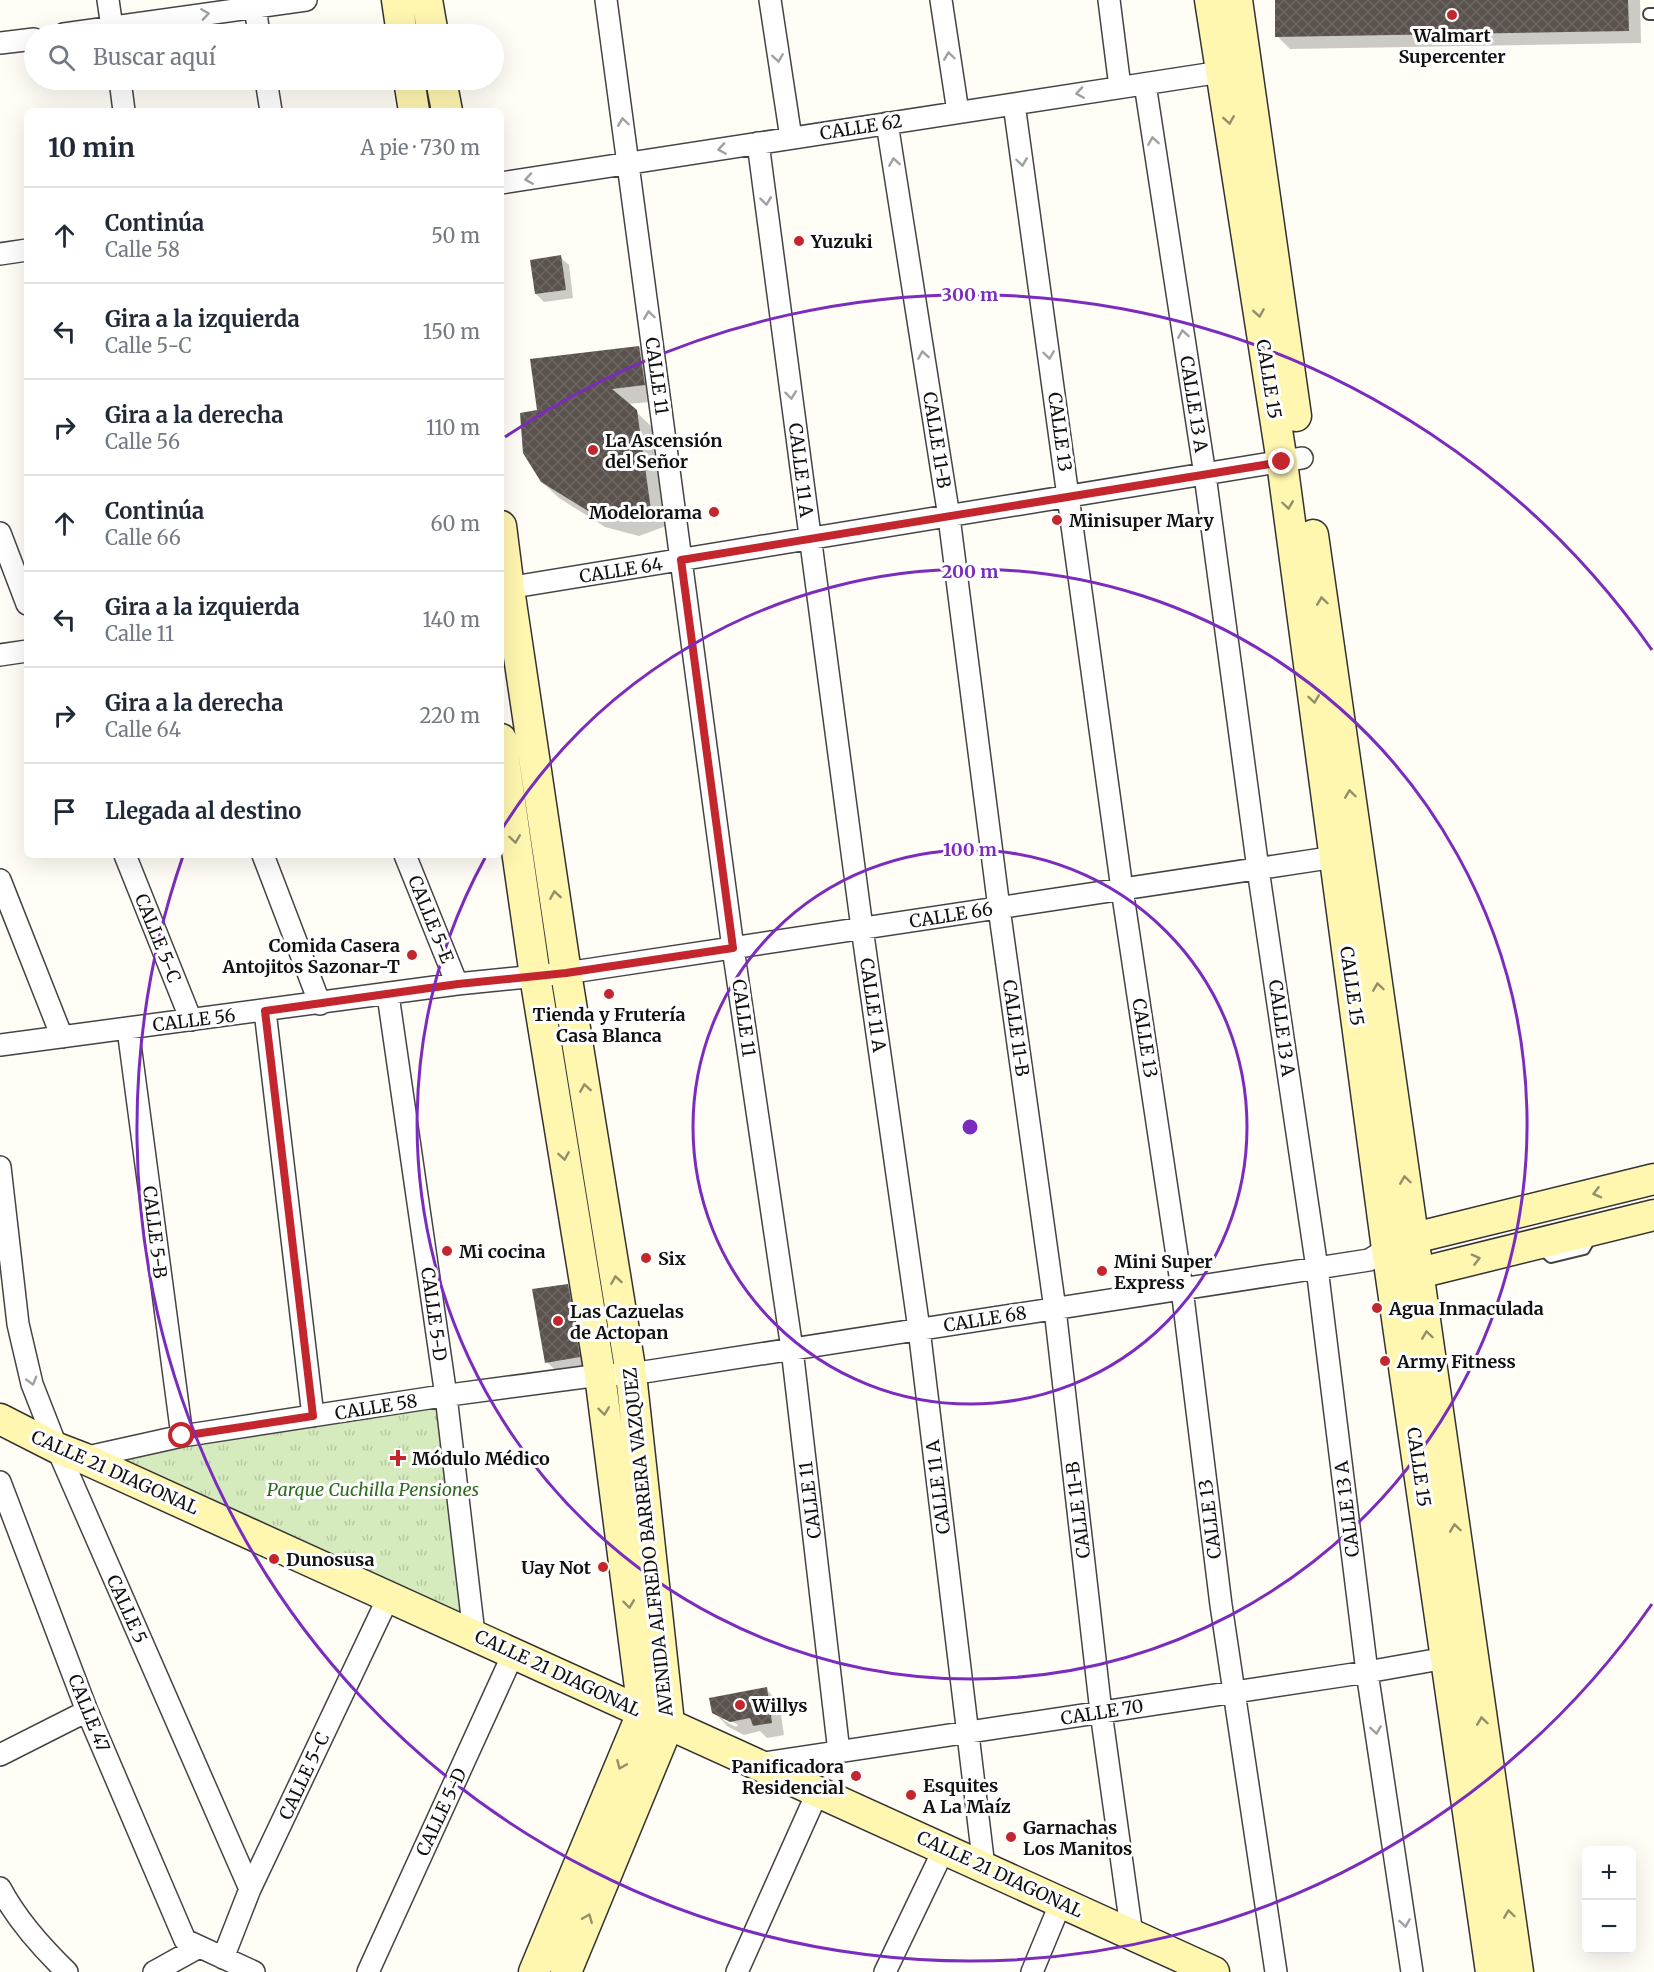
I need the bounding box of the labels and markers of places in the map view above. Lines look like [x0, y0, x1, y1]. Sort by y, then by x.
marker: Walmart Supercenter [1445, 8, 1459, 22]
place label: Walmart Supercenter [1398, 24, 1506, 68]
place label: Yuzuki [810, 230, 873, 253]
marker: Yuzuki [792, 234, 806, 248]
place label: La Ascensión del Señor [605, 429, 723, 473]
marker: La Ascensión del Señor [586, 443, 600, 457]
place label: Modelorama [589, 501, 702, 524]
marker: Modelorama [707, 505, 721, 519]
place label: Minisuper Mary [1069, 509, 1214, 532]
marker: Minisuper Mary [1050, 513, 1064, 527]
place label: Comida Casera Antojitos Sazonar-T [221, 934, 400, 978]
marker: Comida Casera Antojitos Sazonar-T [405, 948, 419, 962]
marker: Tienda y Frutería Casa Blanca [602, 987, 616, 1001]
place label: Tienda y Frutería Casa Blanca [532, 1003, 686, 1047]
centre of rings [960, 1117, 980, 1137]
place label: Mi cocina [459, 1240, 546, 1263]
marker: Mi cocina [440, 1244, 454, 1258]
place label: Six [658, 1247, 686, 1270]
place label: Mini Super Express [1114, 1250, 1213, 1294]
marker: Six [639, 1251, 653, 1265]
marker: Mini Super Express [1095, 1264, 1109, 1278]
place label: Agua Inmaculada [1388, 1297, 1544, 1320]
place label: Las Cazuelas de Actopan [570, 1300, 684, 1344]
marker: Agua Inmaculada [1370, 1301, 1384, 1315]
marker: Las Cazuelas de Actopan [551, 1314, 565, 1328]
place label: Army Fitness [1396, 1350, 1516, 1373]
marker: Army Fitness [1378, 1354, 1392, 1368]
place label: Módulo Médico [412, 1447, 550, 1470]
marker: Módulo Médico [389, 1449, 407, 1467]
place label: Dunosusa [286, 1548, 375, 1571]
marker: Dunosusa [267, 1552, 281, 1566]
place label: Uay Not [521, 1556, 592, 1579]
marker: Uay Not [596, 1560, 610, 1574]
place label: Willys [751, 1694, 808, 1717]
marker: Willys [733, 1698, 747, 1712]
place label: Panificadora Residencial [731, 1755, 844, 1799]
marker: Panificadora Residencial [849, 1769, 863, 1783]
place label: Esquites A La Maíz [922, 1774, 1011, 1818]
marker: Esquites A La Maíz [904, 1788, 918, 1802]
place label: Garnachas Los Manitos [1023, 1816, 1132, 1860]
marker: Garnachas Los Manitos [1004, 1830, 1018, 1844]

